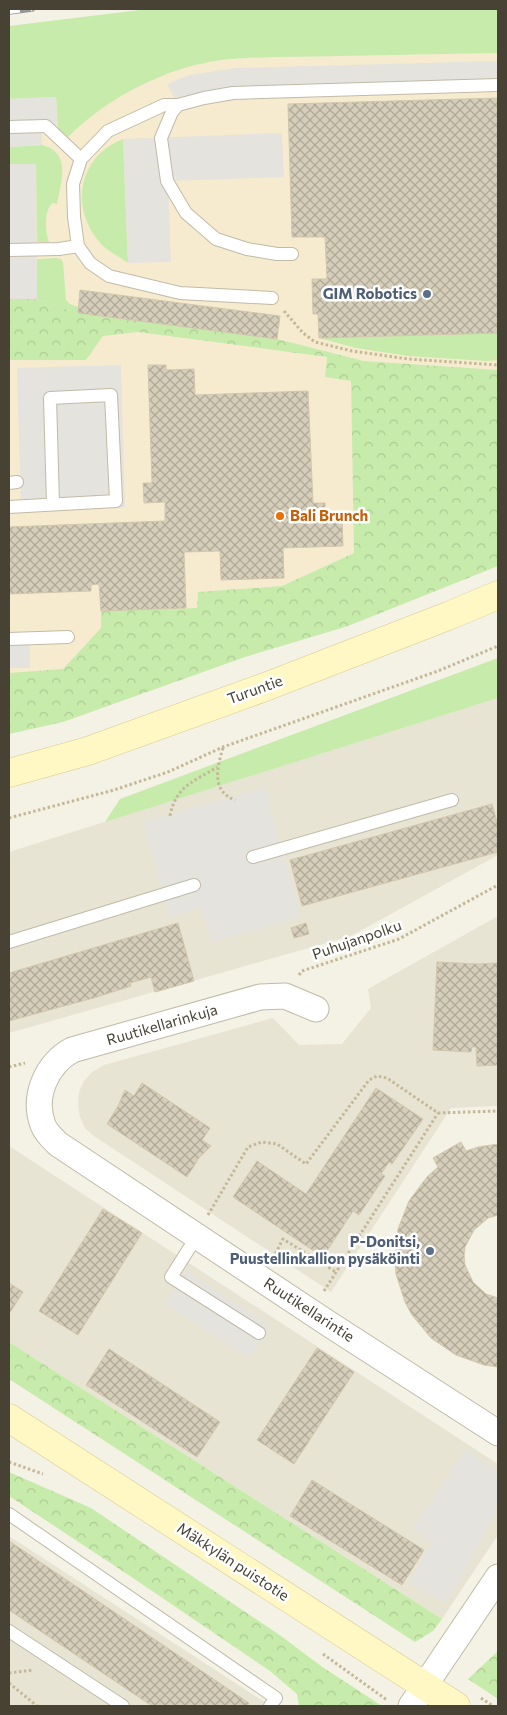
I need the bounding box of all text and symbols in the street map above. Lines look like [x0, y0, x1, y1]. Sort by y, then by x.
place label: GIM Robotics [323, 284, 417, 302]
marker: GIM Robotics [421, 288, 433, 300]
place label: Bali Brunch [290, 506, 368, 524]
marker: Bali Brunch [274, 510, 286, 522]
street label: Turuntie [225, 671, 285, 707]
street label: Puhujanpolku [310, 915, 404, 963]
street label: Ruutikellarinkuja [104, 1000, 219, 1048]
place label: P-Donitsi, Puustellinkallion pysäköinti [230, 1232, 420, 1267]
marker: P-Donitsi, Puustellinkallion pysäköinti [424, 1245, 436, 1257]
street label: Ruutikellarintie [261, 1273, 358, 1345]
street label: Mäkkylän puistotie [174, 1518, 293, 1604]

